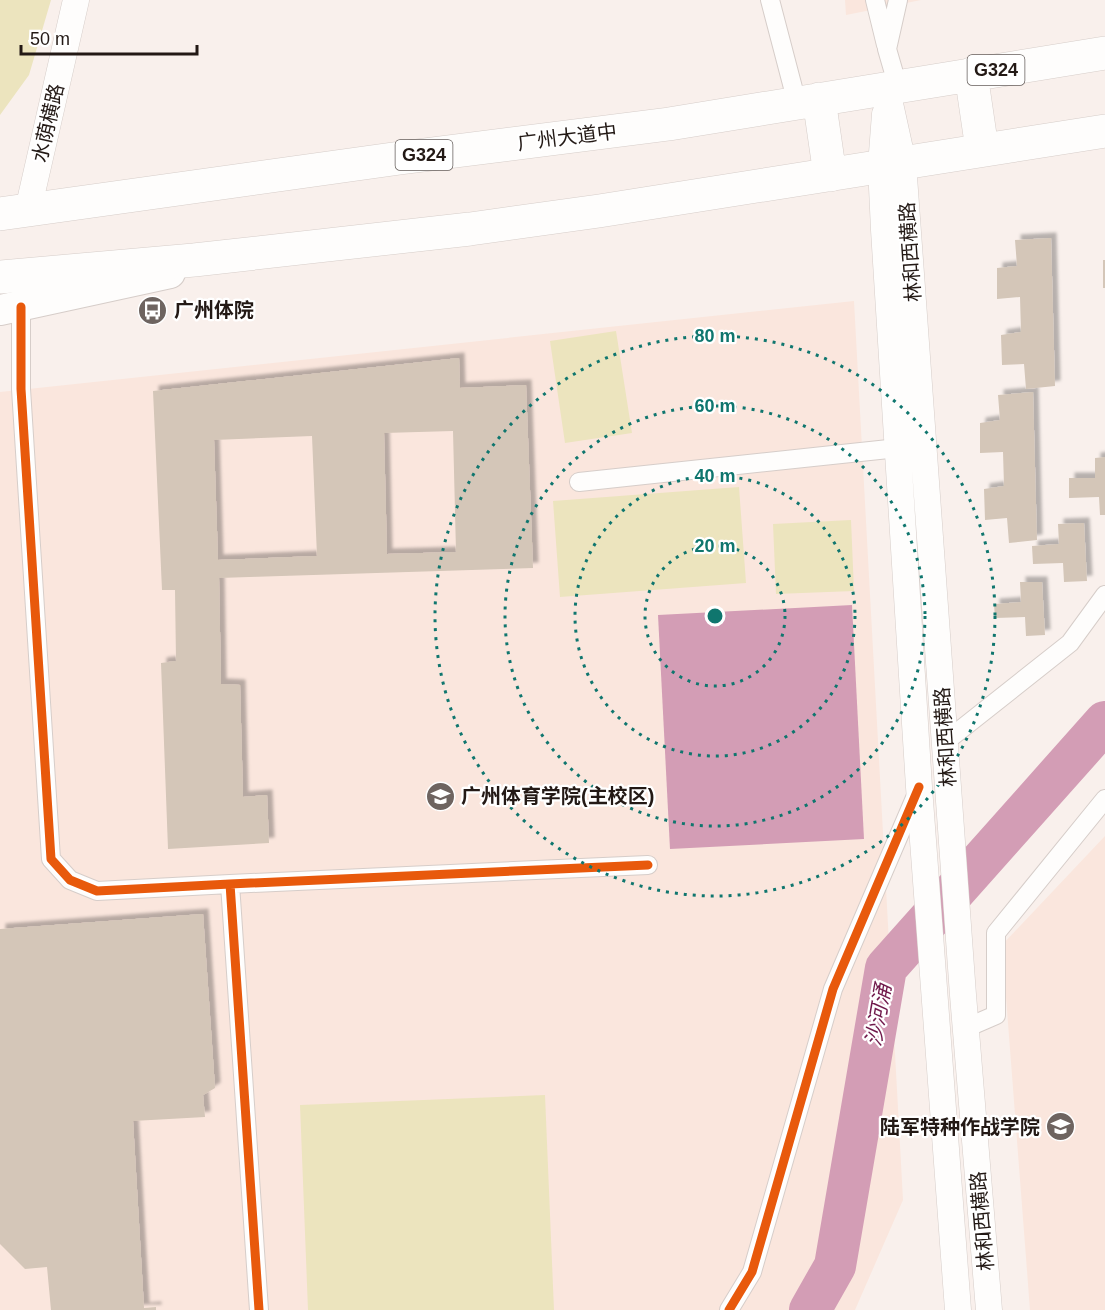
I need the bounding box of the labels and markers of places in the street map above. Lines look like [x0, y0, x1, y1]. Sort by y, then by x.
bus stop icon: 广州体院 [137, 294, 169, 326]
place label: 广州体院 [174, 299, 254, 321]
centre of rings [705, 606, 725, 626]
school or university icon: 广州体育学院(主校区) [424, 780, 456, 812]
place label: 广州体育学院(主校区) [461, 785, 654, 807]
school or university icon: 陆军特种作战学院 [1045, 1111, 1077, 1143]
place label: 陆军特种作战学院 [880, 1116, 1040, 1138]

